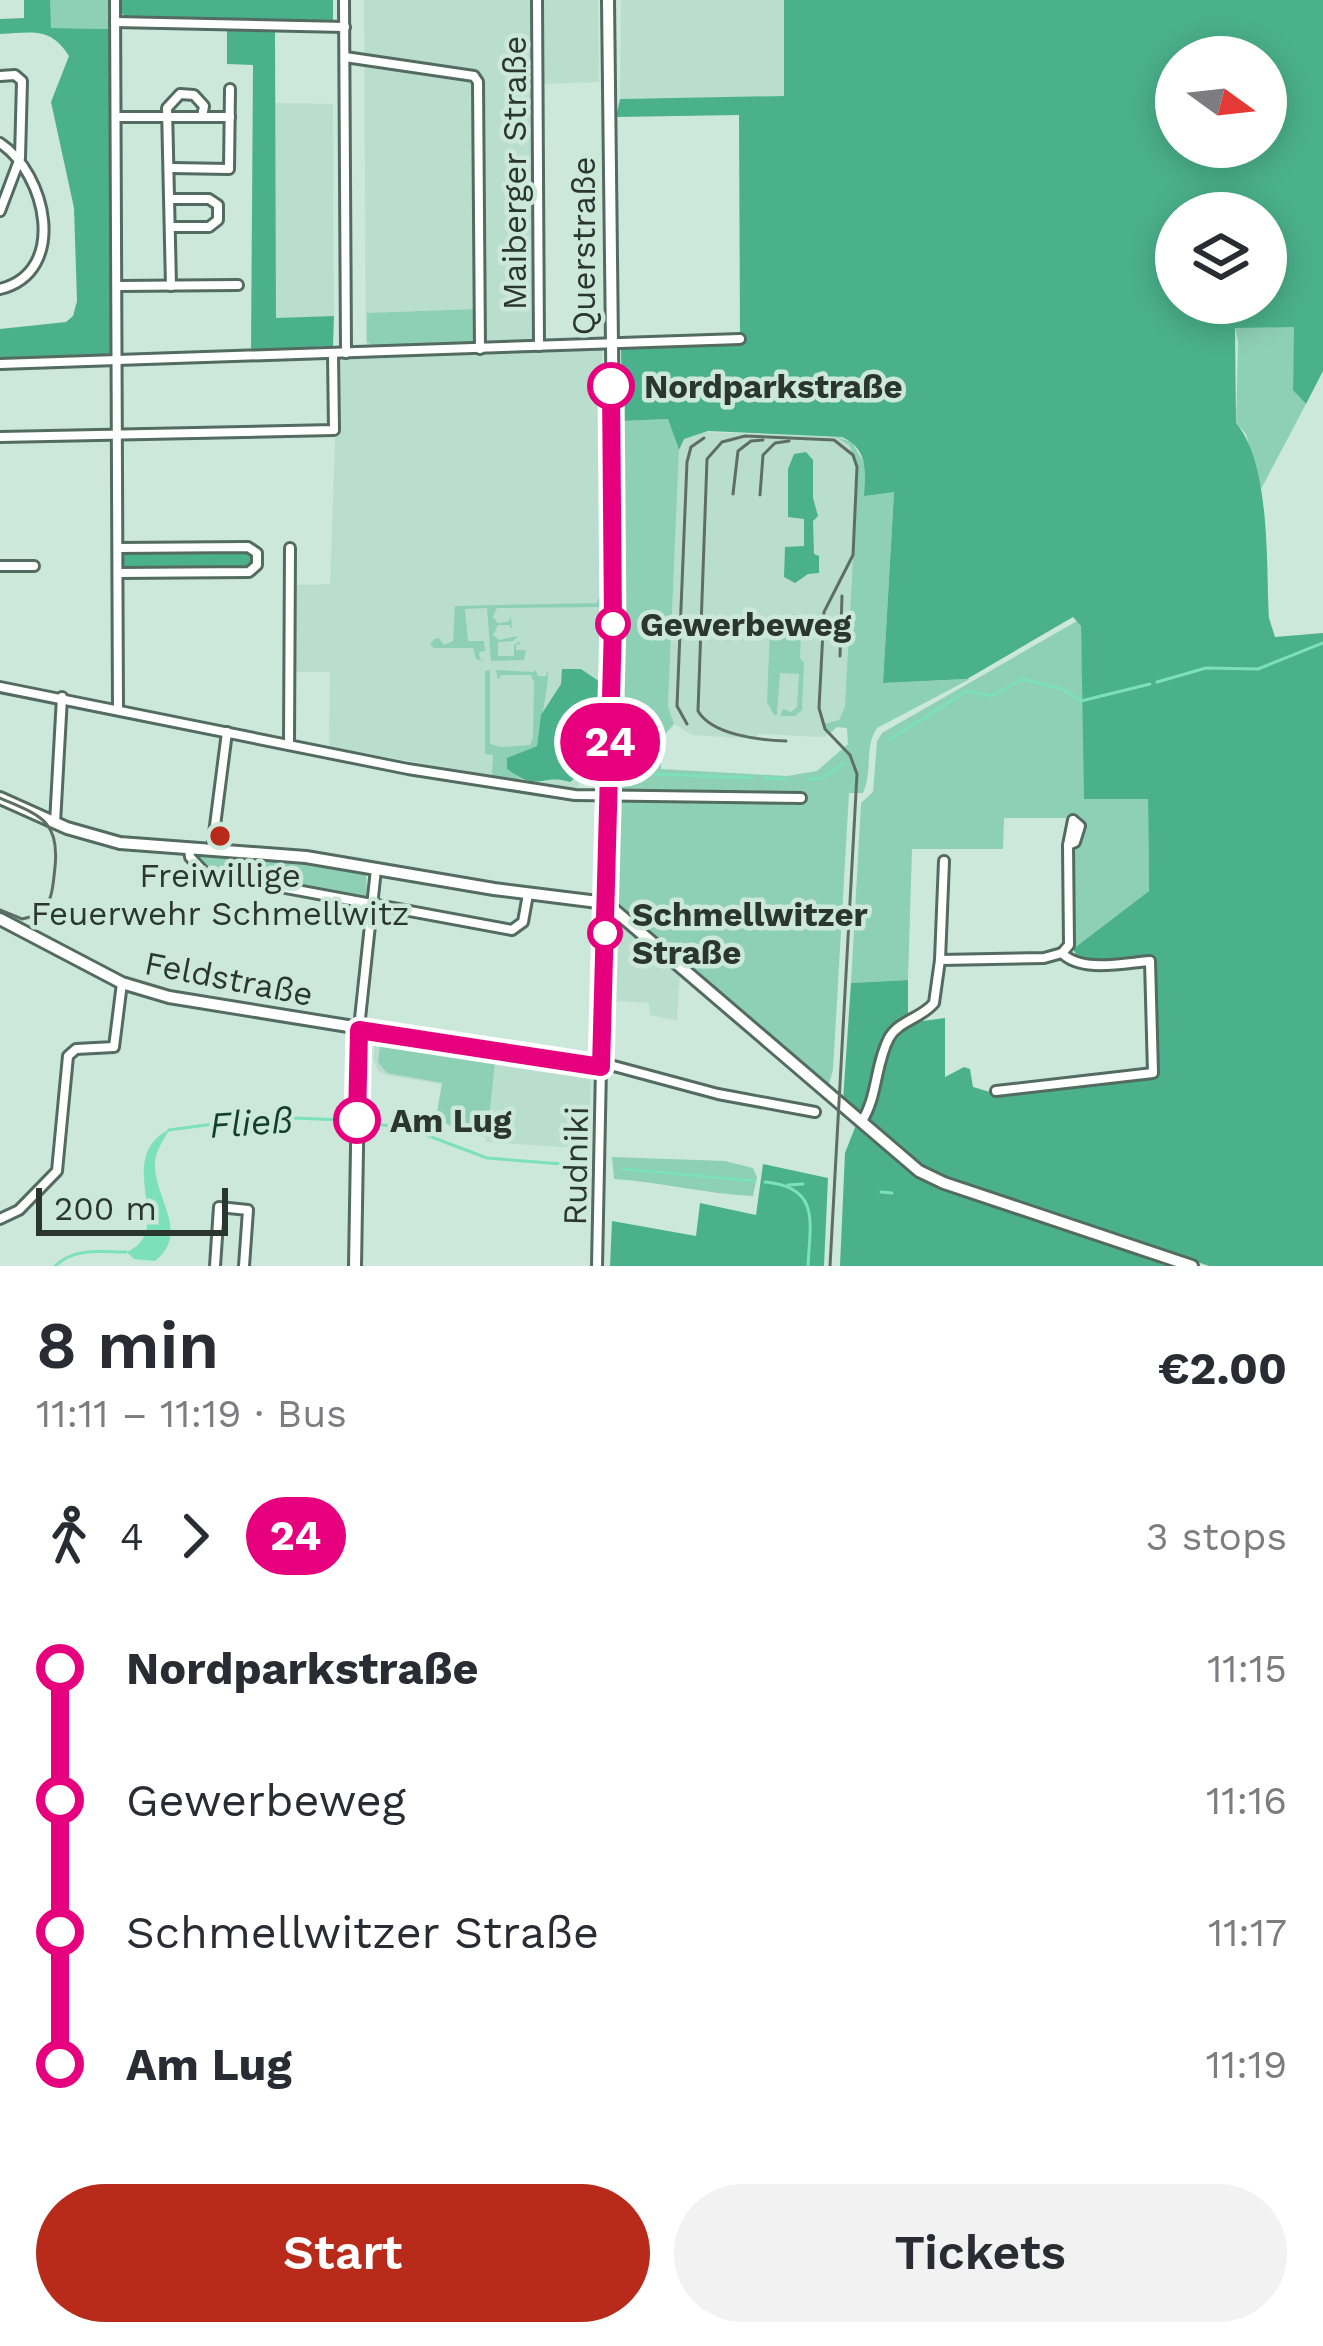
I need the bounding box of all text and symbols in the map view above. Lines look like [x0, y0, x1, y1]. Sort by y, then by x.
street label: Maiberger Straße [495, 36, 534, 310]
north arrow [1155, 36, 1287, 168]
map controls [1155, 36, 1287, 324]
street label: Querstraße [564, 156, 603, 336]
button: layers [1155, 192, 1287, 324]
marker: Nordparkstraße [589, 364, 633, 408]
place label: Nordparkstraße [644, 367, 903, 406]
place label: Gewerbeweg [640, 605, 852, 644]
marker: Gewerbeweg [597, 608, 629, 640]
line badge: 24 [556, 703, 664, 781]
text: 24 [584, 717, 636, 766]
marker: Freiwillige Feuerwehr Schmellwitz [207, 823, 233, 849]
place label: Freiwillige Feuerwehr Schmellwitz [31, 856, 409, 933]
place label: Schmellwitzer Straße [632, 895, 868, 972]
marker: Schmellwitzer Straße [589, 917, 621, 949]
street label: Feldstraße [142, 943, 316, 1014]
marker: Am Lug [335, 1098, 379, 1142]
water label: Fließ [208, 1099, 294, 1147]
place label: Am Lug [390, 1101, 512, 1140]
street label: Rudniki [555, 1106, 596, 1226]
scale bar [36, 1182, 228, 1235]
text: 200 m [54, 1189, 157, 1228]
text: 8 min [36, 1307, 219, 1384]
text: €2.00 [1158, 1342, 1287, 1395]
text: 11:11 – 11:19 · Bus [36, 1391, 347, 1436]
icon: walk [36, 1503, 102, 1569]
icon: forward [162, 1503, 228, 1569]
text: 24 [270, 1511, 322, 1560]
text: 4 [120, 1514, 144, 1559]
text: 3 stops [1146, 1514, 1287, 1559]
text: Nordparkstraße [126, 1642, 479, 1695]
text: 11:15 [1207, 1646, 1287, 1691]
text: Gewerbeweg [126, 1774, 406, 1827]
text: 11:16 [1206, 1778, 1287, 1823]
text: Schmellwitzer Straße [126, 1906, 599, 1959]
text: 11:17 [1208, 1910, 1287, 1955]
text: Am Lug [126, 2038, 292, 2091]
text: 11:19 [1206, 2042, 1287, 2087]
button: Start [36, 2184, 650, 2322]
button: Tickets [674, 2184, 1287, 2322]

